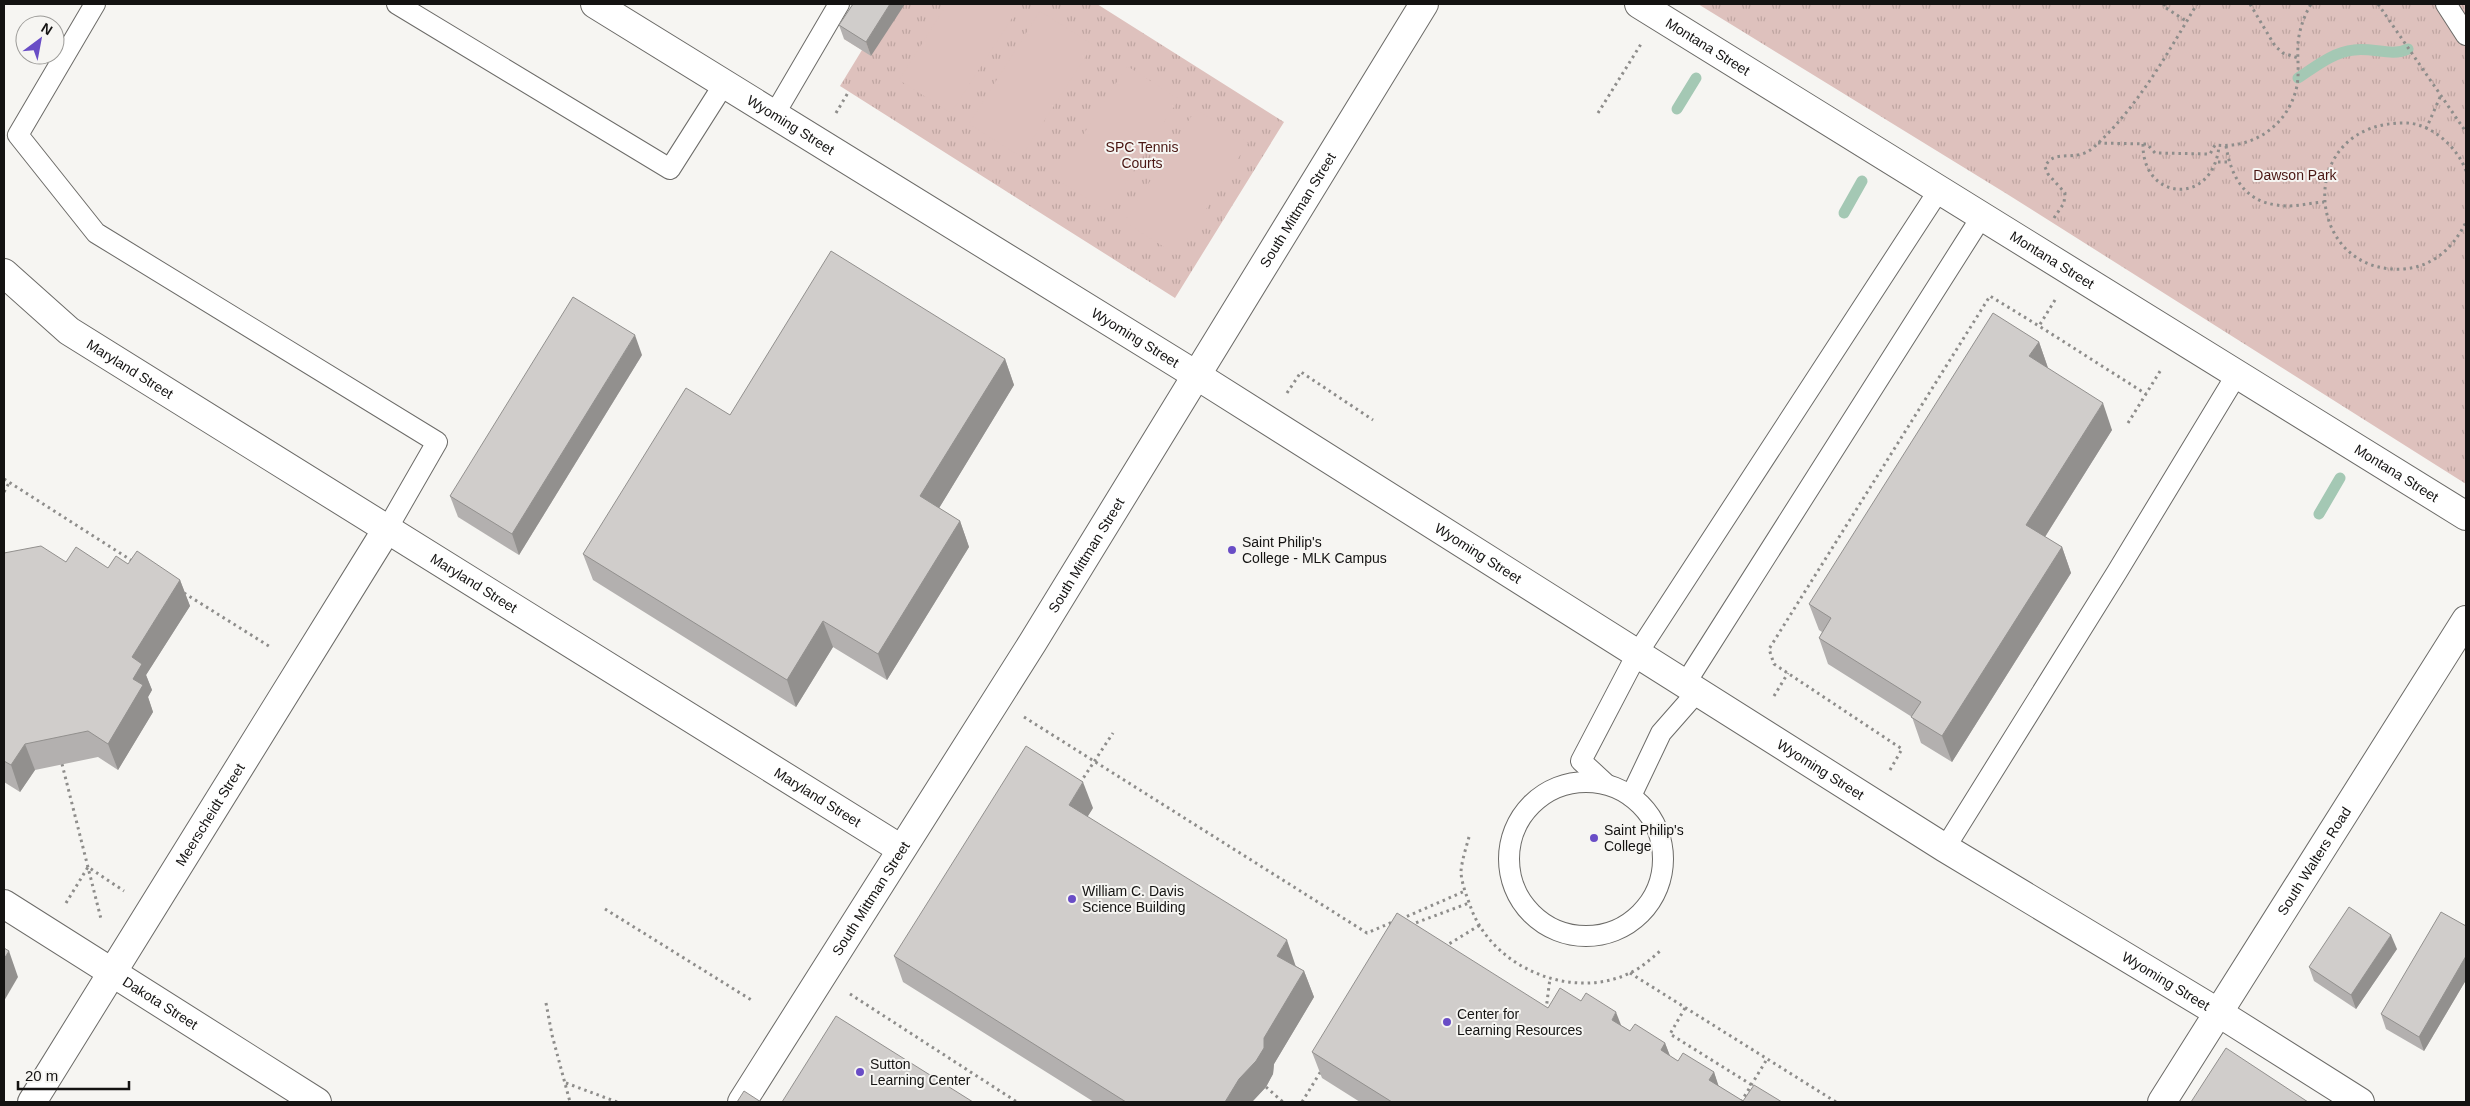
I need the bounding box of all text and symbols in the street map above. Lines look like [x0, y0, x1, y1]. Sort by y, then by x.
north arrow [15, 15, 65, 65]
street label: Montana Street [1663, 15, 1753, 79]
text: N [38, 20, 55, 38]
street label: Wyoming Street [744, 92, 837, 158]
park label: SPC Tennis Courts [1106, 139, 1178, 171]
street label: South Mittman Street [1257, 150, 1339, 270]
park label: Dawson Park [2253, 167, 2338, 183]
street label: Montana Street [2007, 228, 2097, 292]
street label: Wyoming Street [1089, 305, 1182, 371]
street label: Maryland Street [84, 336, 176, 402]
street label: Montana Street [2352, 441, 2442, 505]
street label: South Mittman Street [1045, 495, 1127, 616]
street label: Wyoming Street [1432, 520, 1525, 587]
place label: Saint Philip's College - MLK Campus [1242, 534, 1387, 566]
marker: Saint Philip's College - MLK Campus [1226, 544, 1238, 556]
street label: Maryland Street [428, 550, 520, 616]
street label: Wyoming Street [1774, 736, 1867, 803]
street label: Meerscheidt Street [172, 760, 248, 869]
street label: Maryland Street [771, 764, 864, 830]
street label: South Walters Road [2274, 804, 2354, 918]
place label: Saint Philip's College [1604, 822, 1684, 854]
marker: Saint Philip's College [1588, 832, 1600, 844]
street label: South Mittman Street [829, 838, 913, 958]
place label: William C. Davis Science Building [1082, 883, 1186, 915]
marker: William C. Davis Science Building [1066, 893, 1078, 905]
street label: Wyoming Street [2119, 948, 2213, 1014]
street label: Dakota Street [120, 973, 201, 1033]
place label: Center for Learning Resources [1457, 1006, 1582, 1038]
marker: Center for Learning Resources [1441, 1016, 1453, 1028]
place label: Sutton Learning Center [870, 1056, 971, 1088]
scale bar [18, 1058, 129, 1090]
marker: Sutton Learning Center [854, 1066, 866, 1078]
text: 20 m [25, 1067, 58, 1084]

